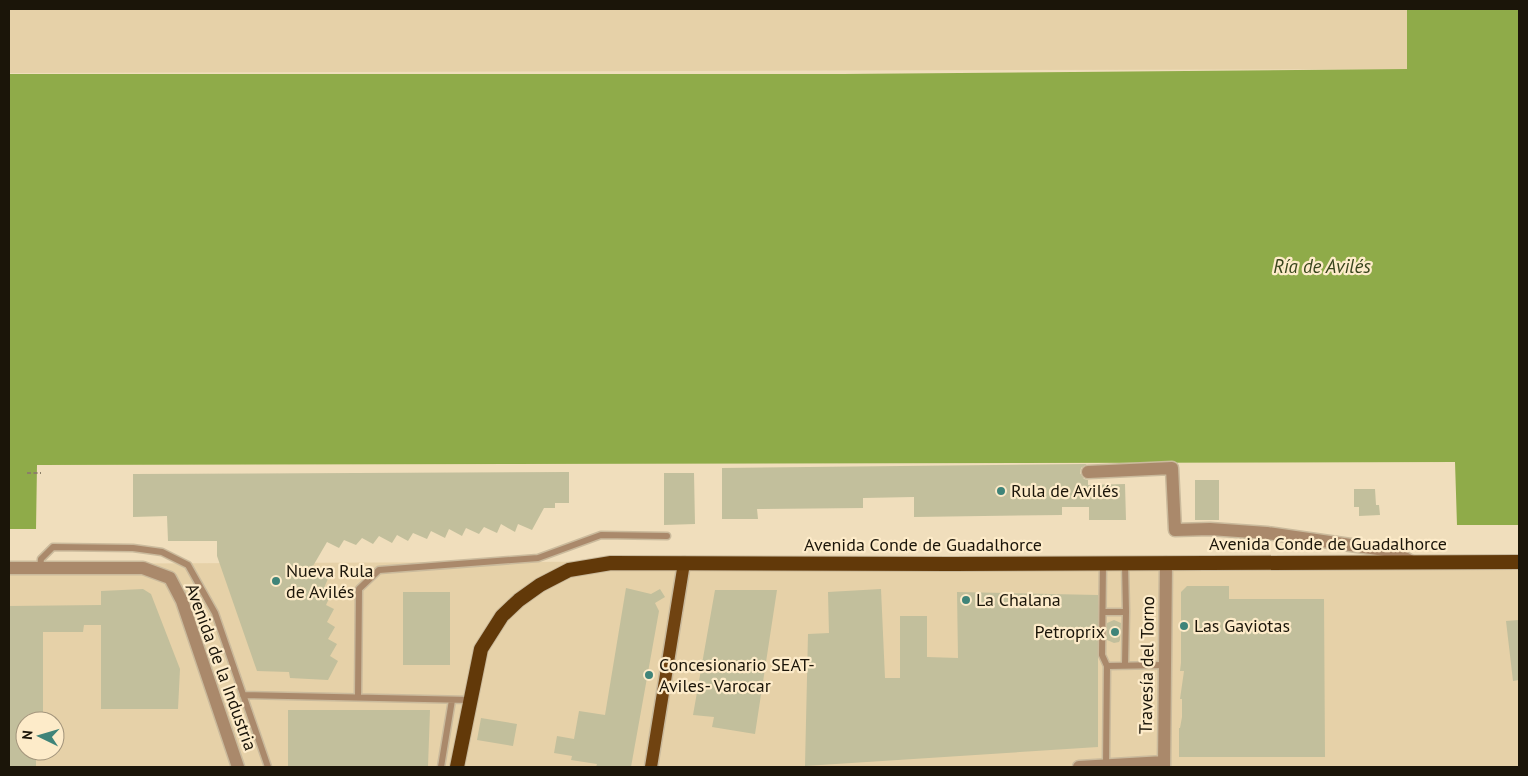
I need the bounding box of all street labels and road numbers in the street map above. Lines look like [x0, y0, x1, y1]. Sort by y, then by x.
street label: Avenida Conde de Guadalhorce [1209, 532, 1447, 555]
street label: Avenida Conde de Guadalhorce [804, 533, 1042, 556]
street label: Avenida de la Industria [181, 580, 262, 754]
street label: Travesía del Torno [1134, 596, 1159, 734]

